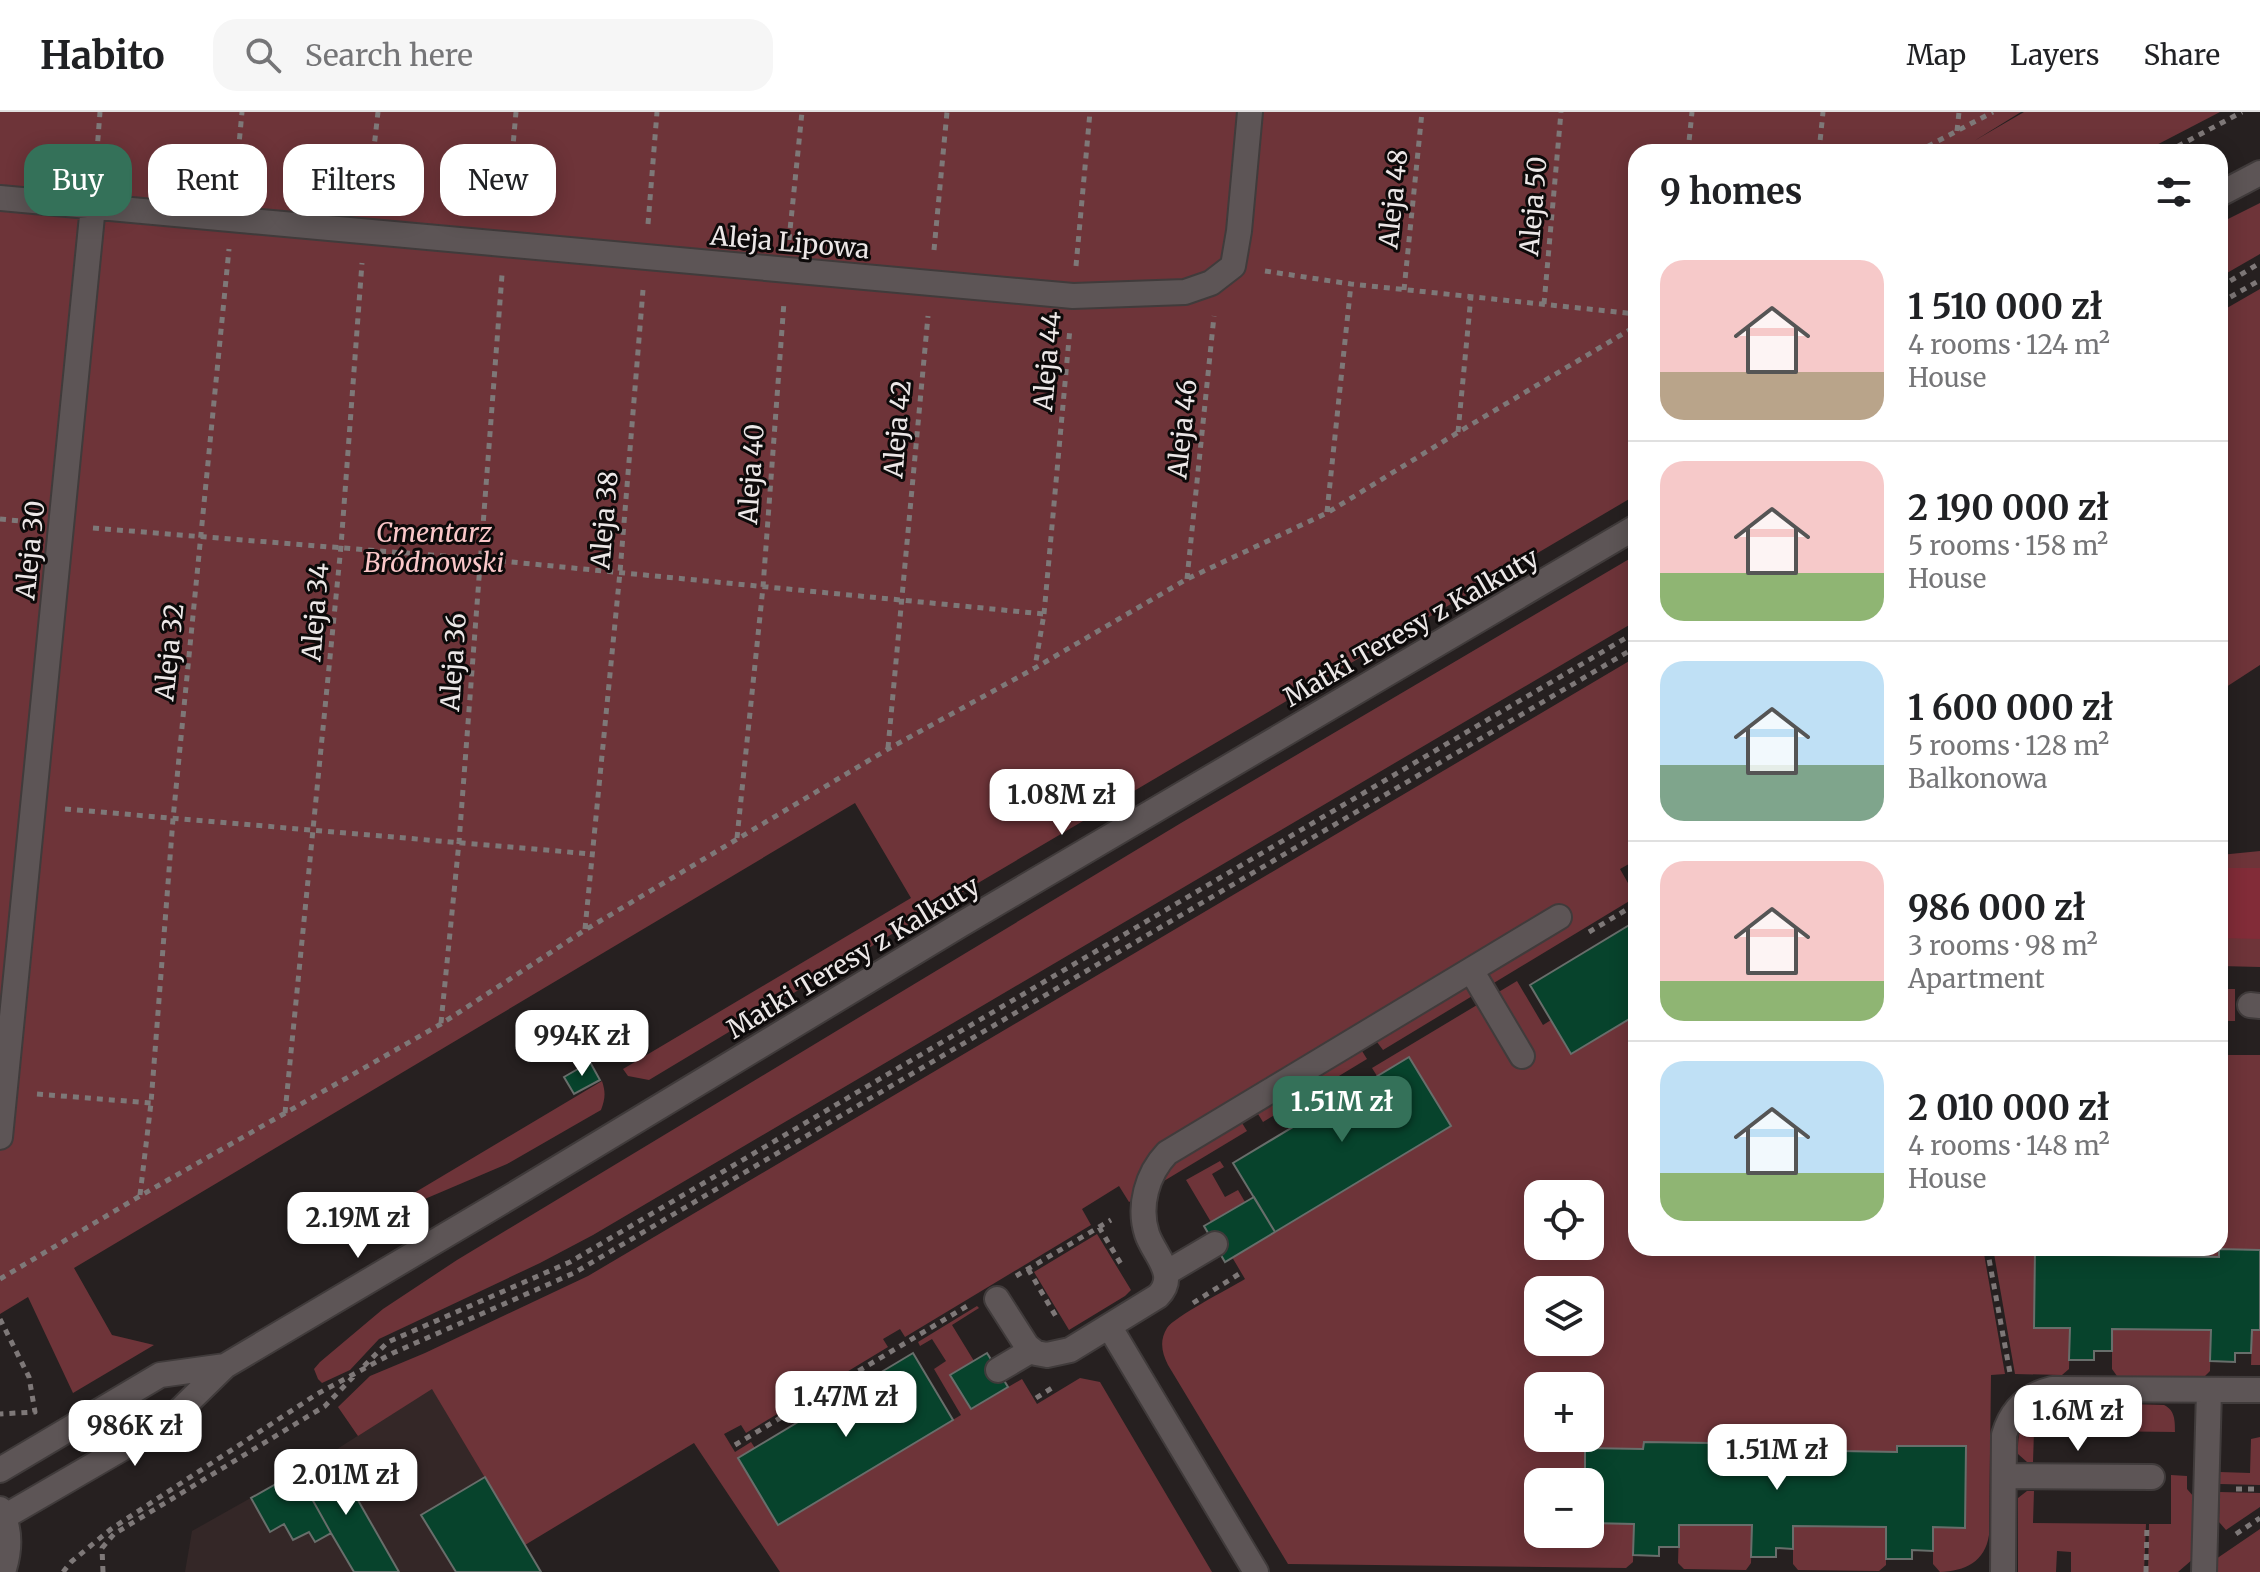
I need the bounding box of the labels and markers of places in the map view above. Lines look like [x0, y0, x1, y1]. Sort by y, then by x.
pin: 1.08M zł [979, 769, 1145, 837]
pin: 994K zł [508, 1010, 656, 1078]
pin: 1.51M zł [1259, 1076, 1425, 1144]
pin: 2.19M zł [275, 1192, 441, 1260]
pin: 1.47M zł [763, 1371, 929, 1439]
pin: 1.6M zł [2004, 1385, 2152, 1453]
pin: 986K zł [61, 1400, 209, 1468]
pin: 1.51M zł [1694, 1424, 1860, 1492]
pin: 2.01M zł [263, 1449, 429, 1517]

